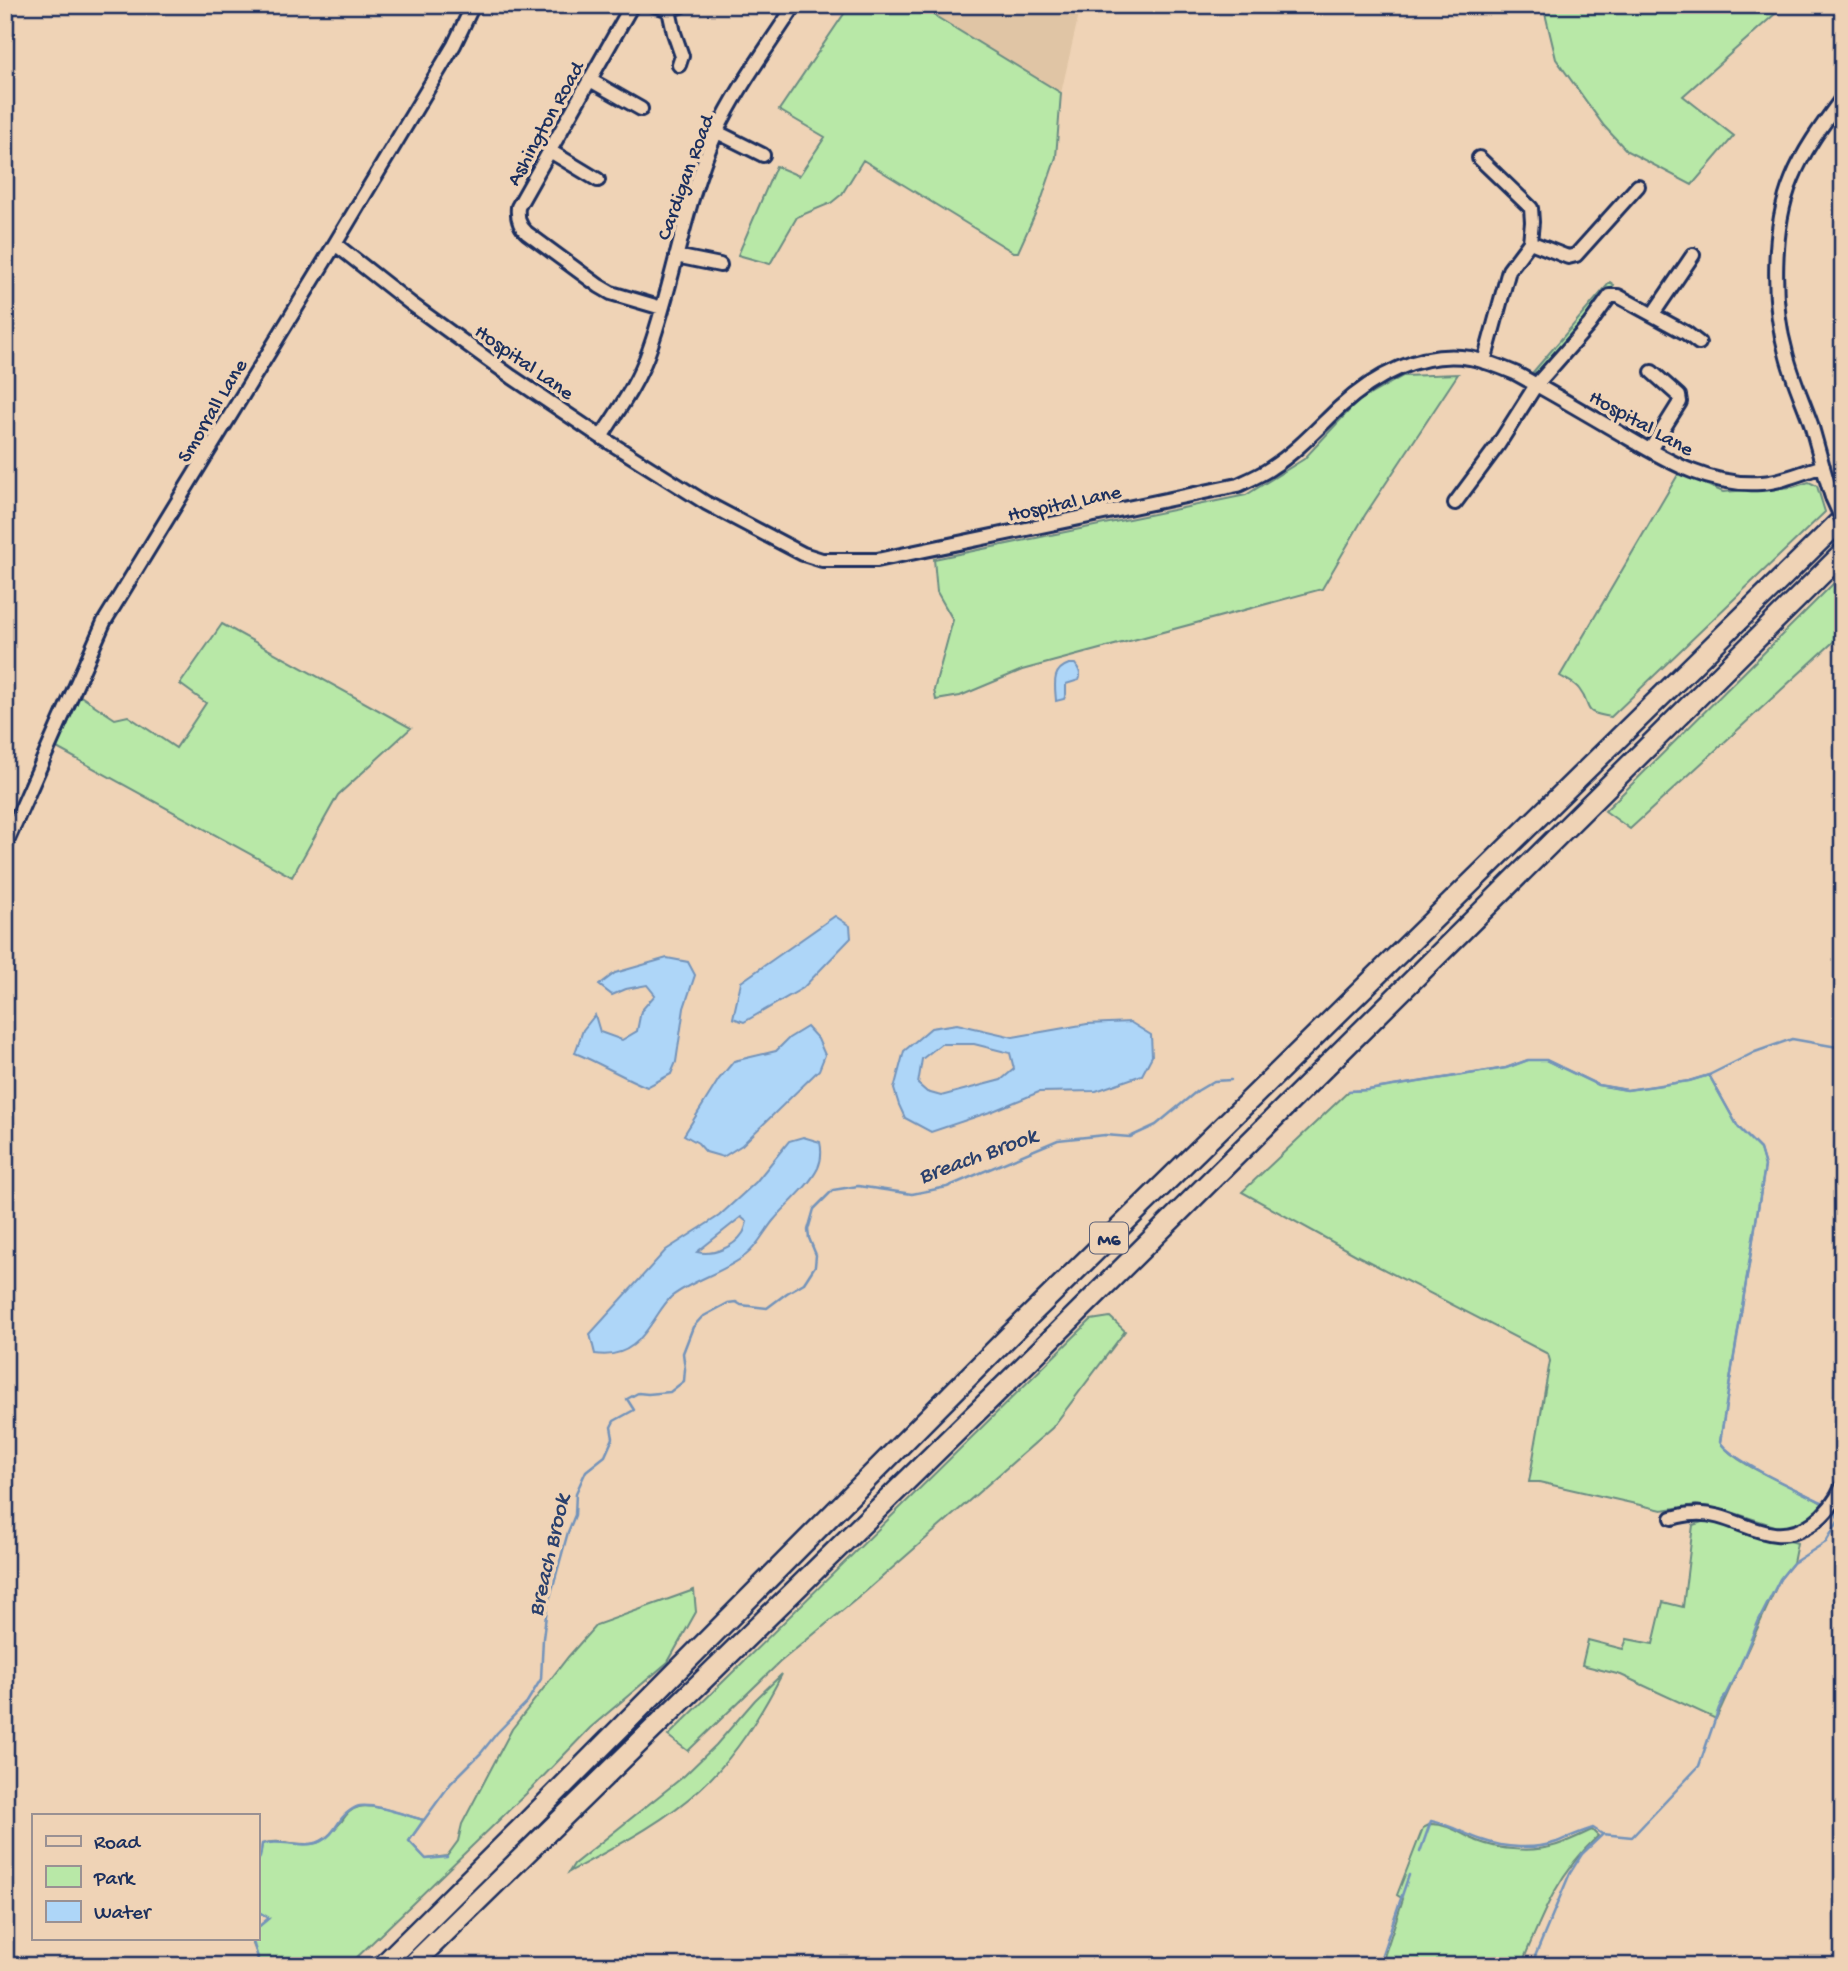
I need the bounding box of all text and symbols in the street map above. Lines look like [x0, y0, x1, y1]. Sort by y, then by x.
street label: Ashington Road [503, 57, 592, 191]
street label: Cardigan Road [653, 110, 722, 244]
street label: Hospital Lane [469, 321, 578, 408]
street label: Smorrall Lane [173, 354, 255, 468]
street label: Hospital Lane [1584, 386, 1698, 465]
street label: Hospital Lane [1006, 481, 1125, 530]
water label: Breach Brook [915, 1122, 1044, 1191]
road number: M6 [1090, 1222, 1128, 1254]
water label: Breach Brook [523, 1490, 578, 1619]
legend [32, 1814, 259, 1940]
text: Road [94, 1832, 142, 1857]
text: Park [93, 1868, 137, 1893]
text: Water [94, 1902, 152, 1927]

